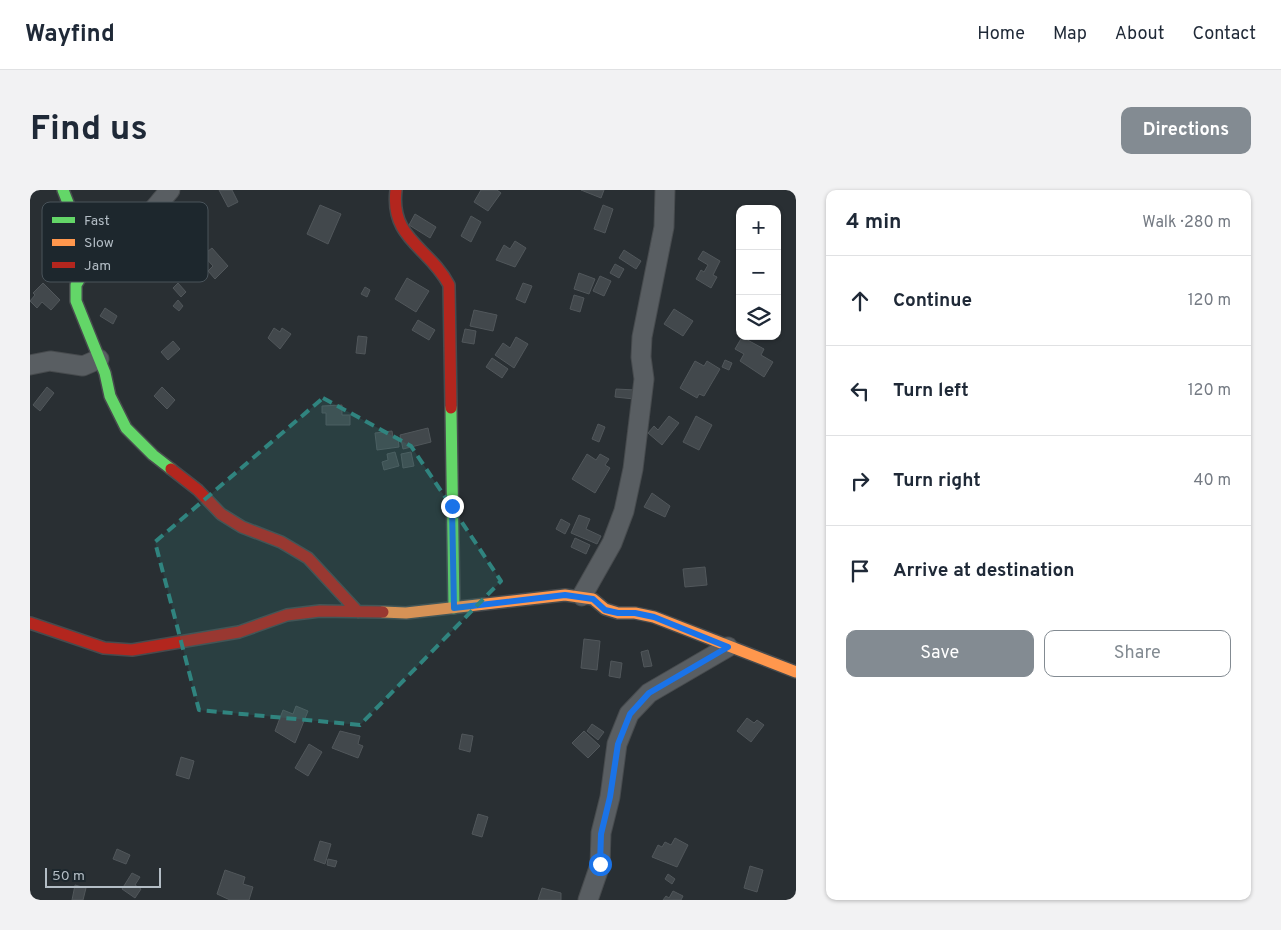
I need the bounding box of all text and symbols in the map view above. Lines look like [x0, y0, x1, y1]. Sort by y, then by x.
text: Wayfind [25, 20, 115, 50]
text: Home [977, 23, 1025, 46]
text: Map [1053, 23, 1087, 46]
text: About [1115, 23, 1164, 46]
text: Contact [1192, 23, 1256, 46]
button: Directions [1121, 107, 1251, 154]
text: Find us [30, 108, 148, 152]
legend [42, 202, 208, 282]
map controls [736, 205, 781, 340]
button: + [736, 205, 781, 250]
text: 4 min [846, 209, 902, 236]
text: Fast [84, 213, 110, 230]
text: Walk · 280 m [1142, 213, 1231, 233]
text: Slow [84, 235, 114, 252]
button: − [736, 250, 781, 295]
text: Jam [84, 258, 111, 275]
icon: ahead [846, 287, 874, 315]
text: Continue [893, 289, 972, 313]
text: 120 m [1188, 291, 1231, 311]
button: layers [736, 295, 781, 340]
icon: left [846, 377, 874, 405]
text: Turn left [893, 379, 969, 403]
text: 120 m [1188, 381, 1231, 401]
icon: right [846, 467, 874, 495]
text: Turn right [893, 469, 981, 493]
text: 40 m [1193, 471, 1231, 491]
route end [441, 495, 464, 518]
icon: arrive [846, 557, 874, 585]
text: Arrive at destination [893, 559, 1074, 583]
button: Save [846, 630, 1034, 677]
button: Share [1044, 630, 1231, 677]
route start [589, 853, 612, 876]
scale bar [45, 865, 161, 888]
text: 50 m [52, 868, 85, 885]

